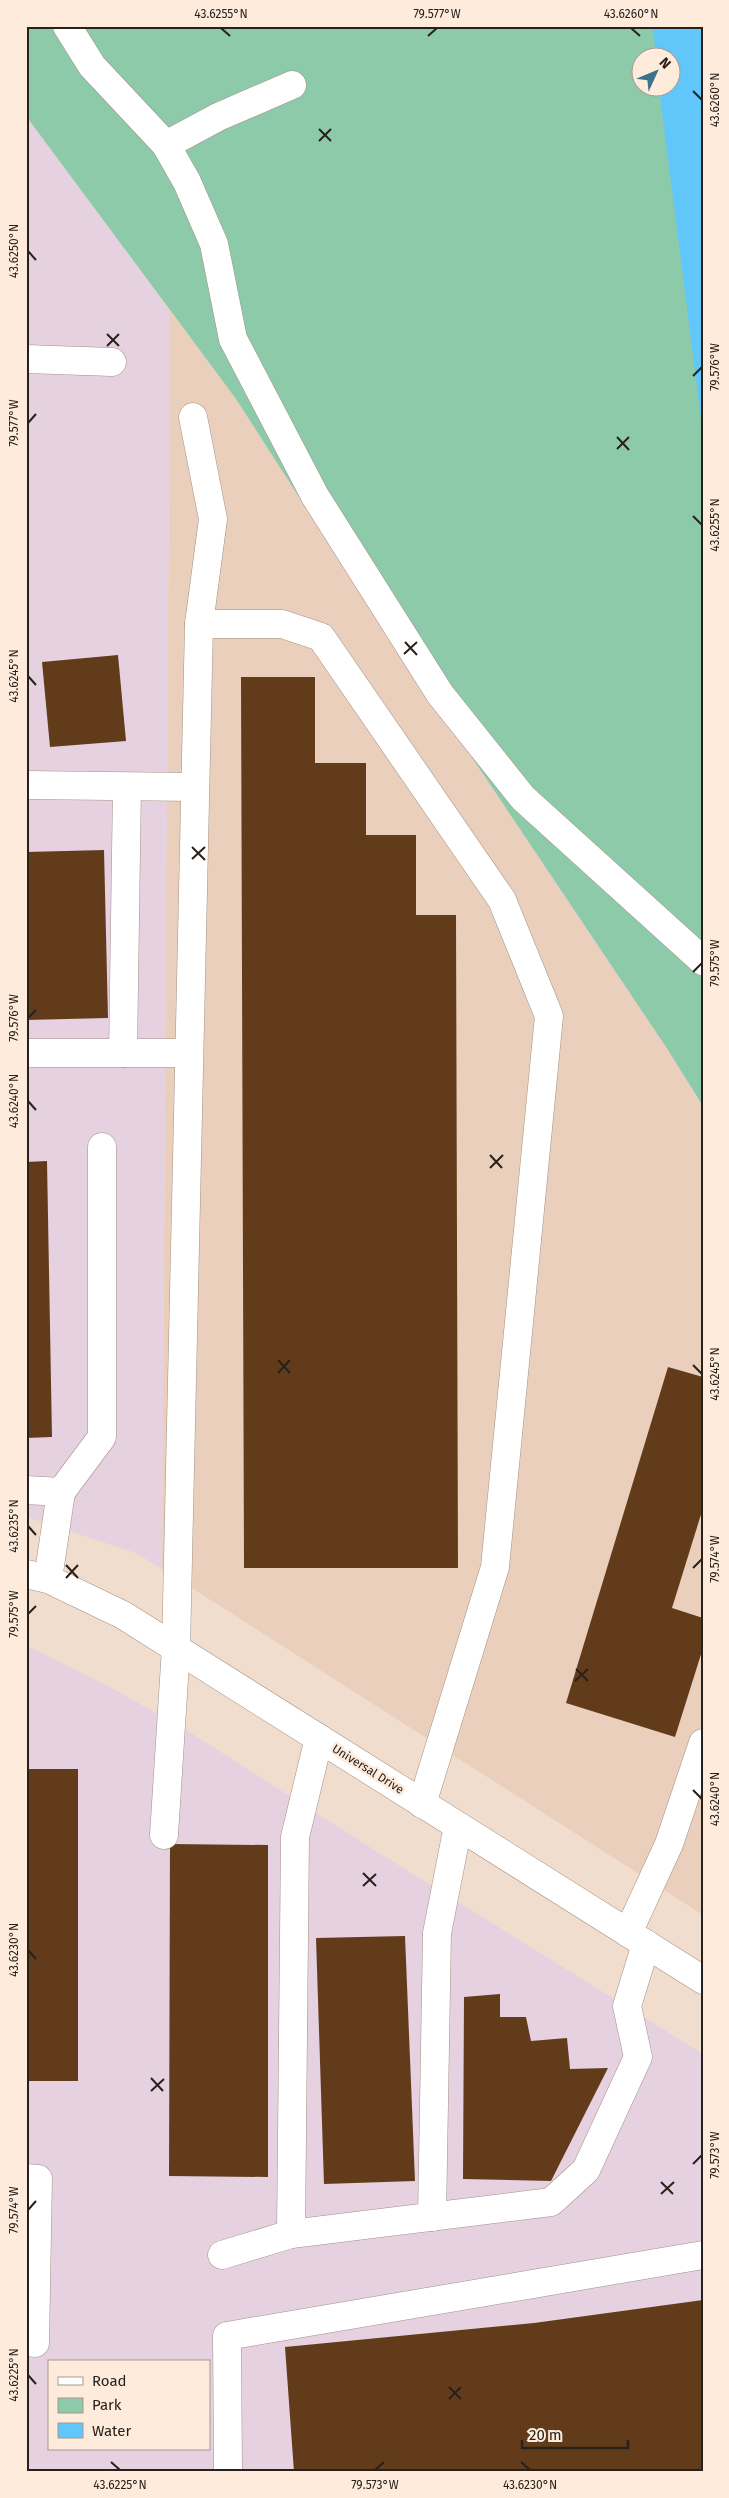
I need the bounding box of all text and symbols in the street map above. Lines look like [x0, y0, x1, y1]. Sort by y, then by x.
text: 43.6255°N [194, 7, 248, 21]
text: 79.577°W [413, 7, 461, 21]
text: 43.6260°N [604, 7, 658, 21]
north arrow [632, 48, 682, 98]
text: N [656, 54, 674, 73]
text: 43.6260°N [708, 73, 722, 127]
text: 43.6250°N [7, 224, 21, 278]
text: 79.576°W [708, 343, 722, 391]
text: 79.577°W [7, 399, 21, 447]
text: 43.6255°N [708, 498, 722, 552]
text: 43.6245°N [7, 649, 21, 703]
text: 79.575°W [708, 939, 722, 987]
text: 79.576°W [7, 994, 21, 1042]
text: 43.6240°N [7, 1074, 21, 1128]
text: 43.6245°N [708, 1347, 722, 1401]
text: 43.6235°N [7, 1499, 21, 1553]
text: 79.574°W [708, 1535, 722, 1583]
text: 79.575°W [7, 1590, 21, 1638]
street label: Universal Drive [330, 1741, 406, 1797]
text: 43.6240°N [708, 1772, 722, 1826]
text: 43.6230°N [7, 1923, 21, 1977]
text: 79.573°W [708, 2131, 722, 2179]
text: 79.574°W [7, 2186, 21, 2234]
text: 43.6225°N [7, 2348, 21, 2402]
legend [48, 2360, 210, 2450]
text: Road [92, 2372, 127, 2390]
text: Park [92, 2396, 122, 2414]
scale bar [522, 2418, 628, 2450]
text: Water [92, 2422, 131, 2440]
text: 20 m [529, 2426, 562, 2444]
text: 43.6225°N [93, 2478, 147, 2492]
text: 79.573°W [351, 2478, 399, 2492]
text: 43.6230°N [503, 2478, 557, 2492]

